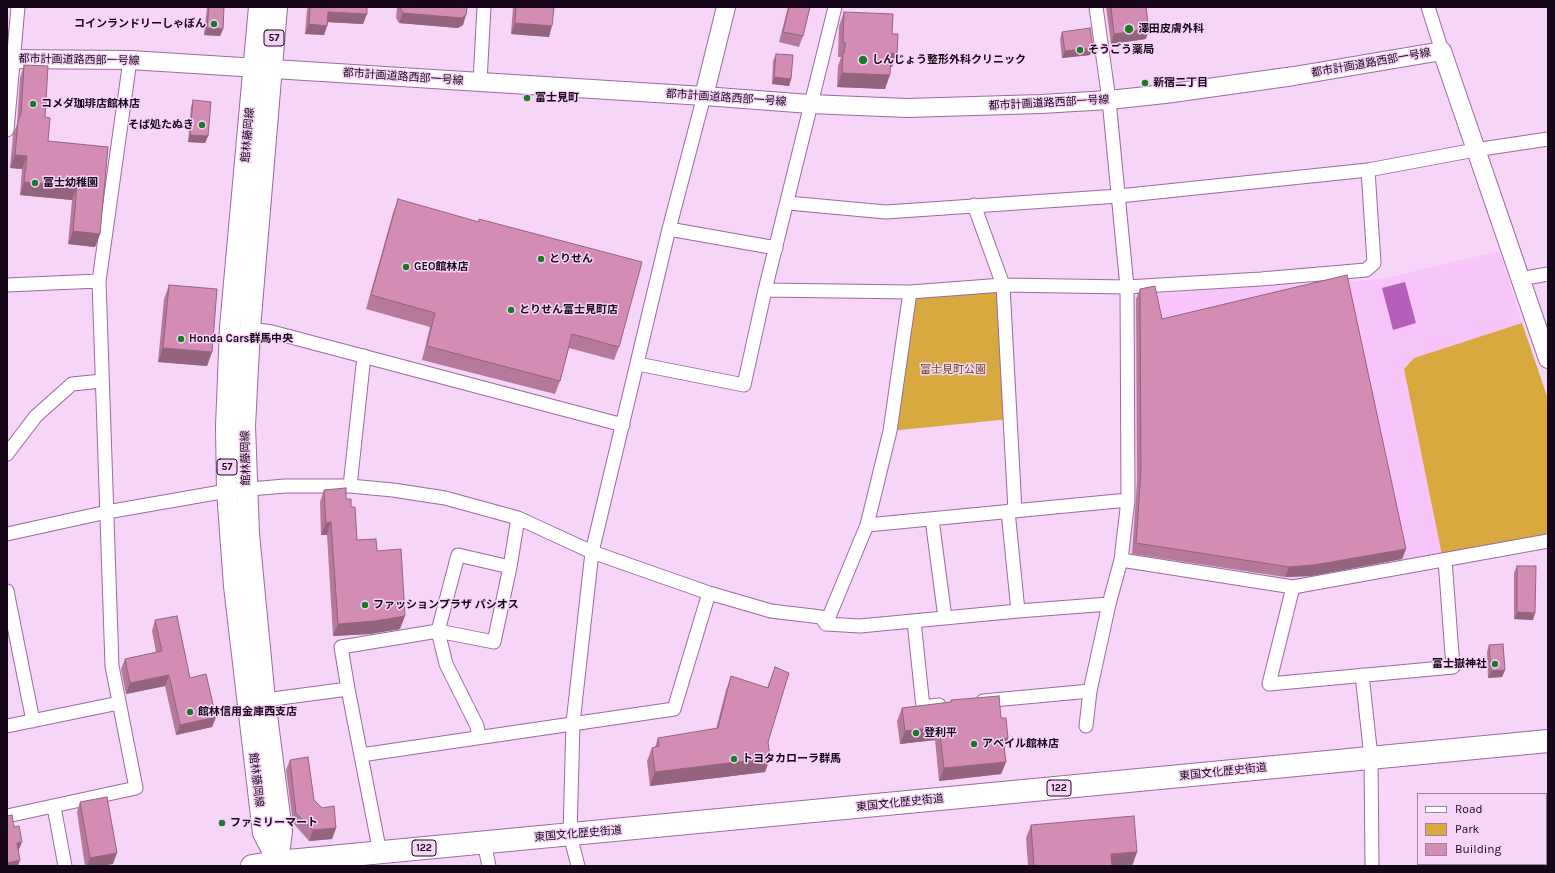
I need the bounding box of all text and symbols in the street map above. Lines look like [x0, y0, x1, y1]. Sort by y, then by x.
place label: コインランドリーしゃぼん [74, 17, 206, 31]
marker: コインランドリーしゃぼん [209, 19, 219, 29]
place label: 澤田皮膚外科 [1138, 22, 1204, 36]
marker: 澤田皮膚外科 [1123, 23, 1135, 35]
road number: 57 [264, 30, 284, 46]
place label: そうごう薬局 [1088, 43, 1154, 57]
marker: そうごう薬局 [1075, 45, 1085, 55]
street label: 都市計画道路西部一号線 [1310, 46, 1432, 80]
street label: 都市計画道路西部一号線 [18, 52, 140, 68]
place label: しんじょう整形外科クリニック [872, 53, 1026, 67]
marker: しんじょう整形外科クリニック [857, 54, 869, 66]
street label: 都市計画道路西部一号線 [342, 66, 464, 88]
place label: 新宿二丁目 [1153, 76, 1208, 90]
marker: 新宿二丁目 [1140, 78, 1150, 88]
street label: 都市計画道路西部一号線 [665, 87, 787, 109]
place label: 富士見町 [535, 91, 579, 105]
marker: 富士見町 [522, 93, 532, 103]
street label: 都市計画道路西部一号線 [988, 93, 1110, 113]
place label: コメダ珈琲店館林店 [41, 97, 140, 111]
marker: コメダ珈琲店館林店 [28, 99, 38, 109]
street label: 館林藤岡線 [239, 107, 257, 163]
place label: そば処たぬき [128, 118, 194, 132]
marker: そば処たぬき [197, 120, 207, 130]
place label: 富士幼稚園 [43, 176, 98, 190]
marker: 富士幼稚園 [30, 178, 40, 188]
place label: とりせん [549, 252, 593, 266]
marker: とりせん [536, 254, 546, 264]
place label: GEO館林店 [414, 260, 468, 274]
marker: GEO館林店 [401, 262, 411, 272]
place label: とりせん富士見町店 [519, 303, 618, 317]
marker: とりせん富士見町店 [506, 305, 516, 315]
place label: Honda Cars群馬中央 [189, 332, 293, 346]
marker: Honda Cars群馬中央 [176, 334, 186, 344]
park label: 富士見町公園 [920, 363, 986, 377]
street label: 館林藤岡線 [239, 430, 253, 486]
road number: 57 [217, 459, 237, 475]
place label: ファッションプラザ パシオス [373, 598, 519, 612]
marker: ファッションプラザ パシオス [360, 600, 370, 610]
place label: 富士嶽神社 [1432, 657, 1487, 671]
marker: 富士嶽神社 [1490, 659, 1500, 669]
place label: 館林信用金庫西支店 [198, 705, 297, 719]
marker: 館林信用金庫西支店 [185, 707, 195, 717]
place label: 登利平 [924, 726, 957, 740]
marker: 登利平 [911, 728, 921, 738]
place label: アベイル館林店 [982, 737, 1059, 751]
marker: アベイル館林店 [969, 739, 979, 749]
street label: 館林藤岡線 [246, 752, 266, 808]
place label: トヨタカローラ群馬 [742, 752, 841, 766]
marker: トヨタカローラ群馬 [729, 754, 739, 764]
street label: 東国文化歴史街道 [1179, 761, 1267, 783]
road number: 122 [1047, 780, 1071, 796]
street label: 東国文化歴史街道 [856, 792, 944, 814]
legend [1417, 793, 1547, 865]
text: Road [1455, 802, 1483, 816]
place label: ファミリーマート [230, 816, 318, 830]
marker: ファミリーマート [217, 818, 227, 828]
text: Park [1455, 822, 1479, 836]
street label: 東国文化歴史街道 [534, 824, 622, 844]
road number: 122 [412, 840, 436, 856]
text: Building [1455, 842, 1501, 856]

